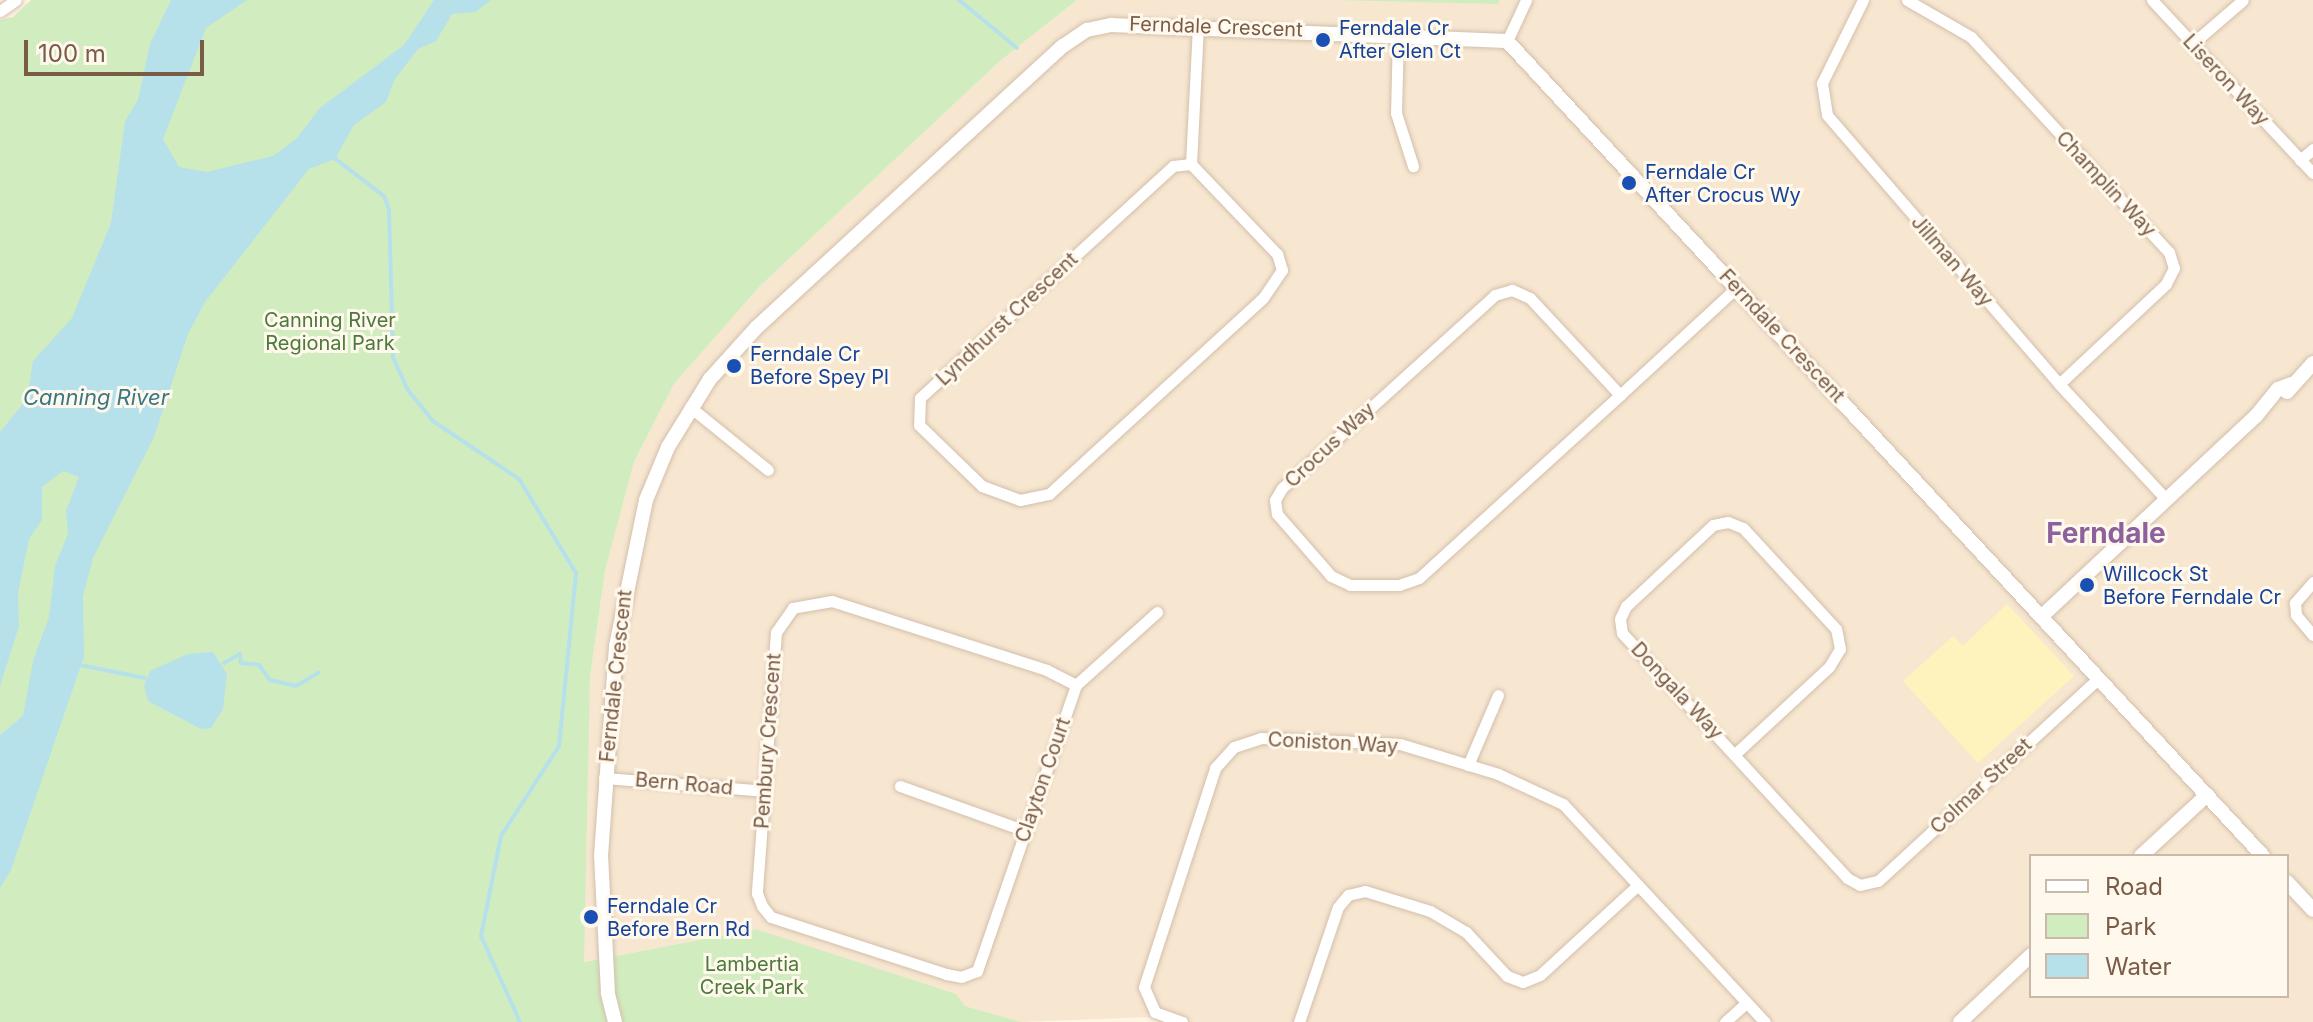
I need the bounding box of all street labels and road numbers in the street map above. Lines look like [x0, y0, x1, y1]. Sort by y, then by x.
street label: Ferndale Crescent [1129, 12, 1303, 42]
street label: Liseron Way [2178, 29, 2274, 131]
street label: Champlin Way [2051, 126, 2161, 242]
street label: Jillman Way [1906, 210, 1998, 312]
street label: Lyndhurst Crescent [931, 247, 1083, 391]
street label: Ferndale Crescent [1714, 264, 1850, 408]
street label: Crocus Way [1280, 397, 1380, 493]
street label: Ferndale Crescent [595, 589, 637, 763]
street label: Dongala Way [1626, 637, 1728, 745]
street label: Pembury Crescent [750, 652, 786, 830]
street label: Clayton Court [1010, 714, 1076, 846]
street label: Coniston Way [1267, 728, 1399, 758]
street label: Colmar Street [1925, 733, 2037, 839]
street label: Bern Road [634, 768, 734, 800]

